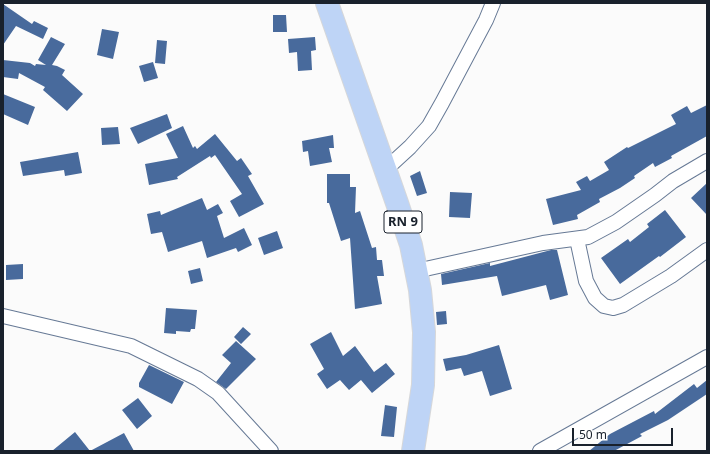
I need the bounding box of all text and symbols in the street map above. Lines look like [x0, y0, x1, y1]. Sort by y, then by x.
road number: RN 9 [384, 211, 422, 233]
scale bar [574, 420, 675, 446]
text: 50 m [579, 426, 607, 443]

